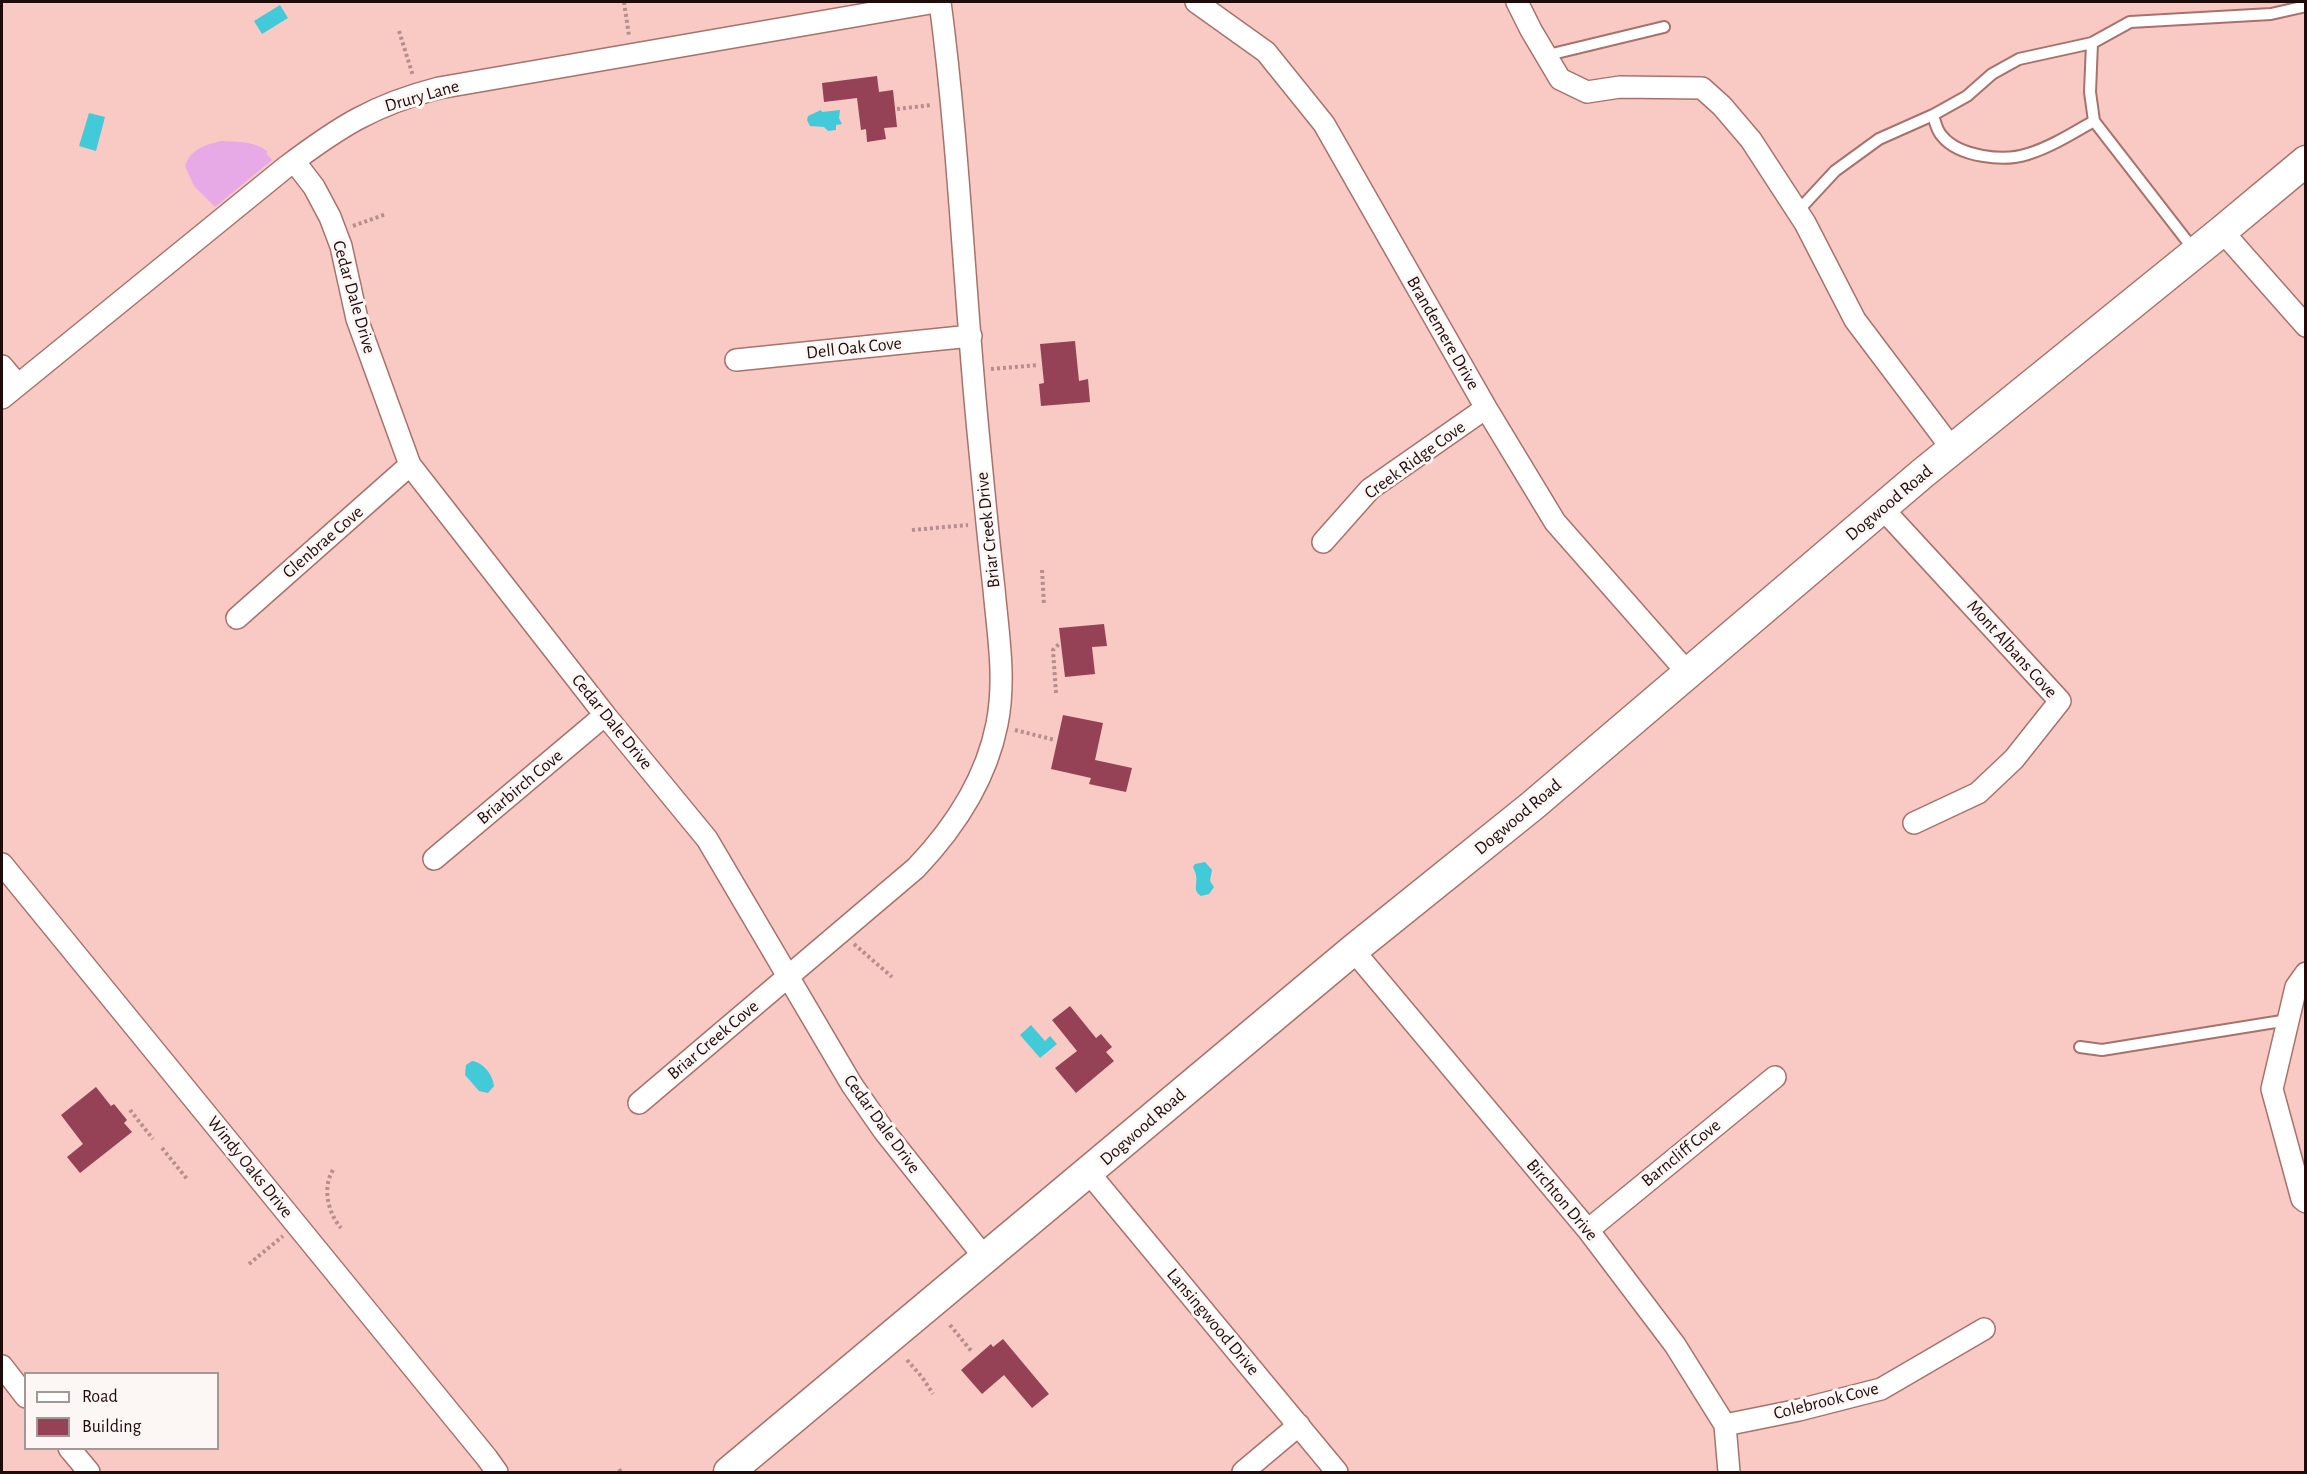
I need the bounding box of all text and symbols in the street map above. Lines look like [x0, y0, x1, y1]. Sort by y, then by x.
street label: Drury Lane [382, 75, 462, 117]
street label: Cedar Dale Drive [328, 238, 380, 356]
street label: Brandemere Drive [1402, 272, 1484, 394]
street label: Dell Oak Cove [805, 332, 903, 364]
street label: Creek Ridge Cove [1360, 416, 1470, 504]
street label: Dogwood Road [1841, 460, 1937, 546]
street label: Briar Creek Drive [971, 471, 1005, 589]
street label: Glenbrae Cove [278, 501, 368, 583]
street label: Mont Albans Cove [1962, 595, 2062, 703]
street label: Cedar Dale Drive [567, 670, 657, 774]
street label: Briarbirch Cove [473, 745, 567, 829]
street label: Dogwood Road [1470, 774, 1566, 860]
street label: Briar Creek Cove [663, 996, 763, 1084]
street label: Cedar Dale Drive [839, 1070, 925, 1178]
street label: Dogwood Road [1096, 1084, 1190, 1170]
street label: Windy Oaks Drive [202, 1112, 298, 1222]
street label: Barncliff Cove [1637, 1114, 1725, 1192]
street label: Birchton Drive [1522, 1155, 1602, 1245]
street label: Lansingwood Drive [1162, 1264, 1264, 1380]
legend [24, 1372, 219, 1450]
street label: Colebrook Cove [1771, 1378, 1881, 1424]
text: Road [82, 1388, 118, 1406]
text: Building [82, 1418, 141, 1436]

